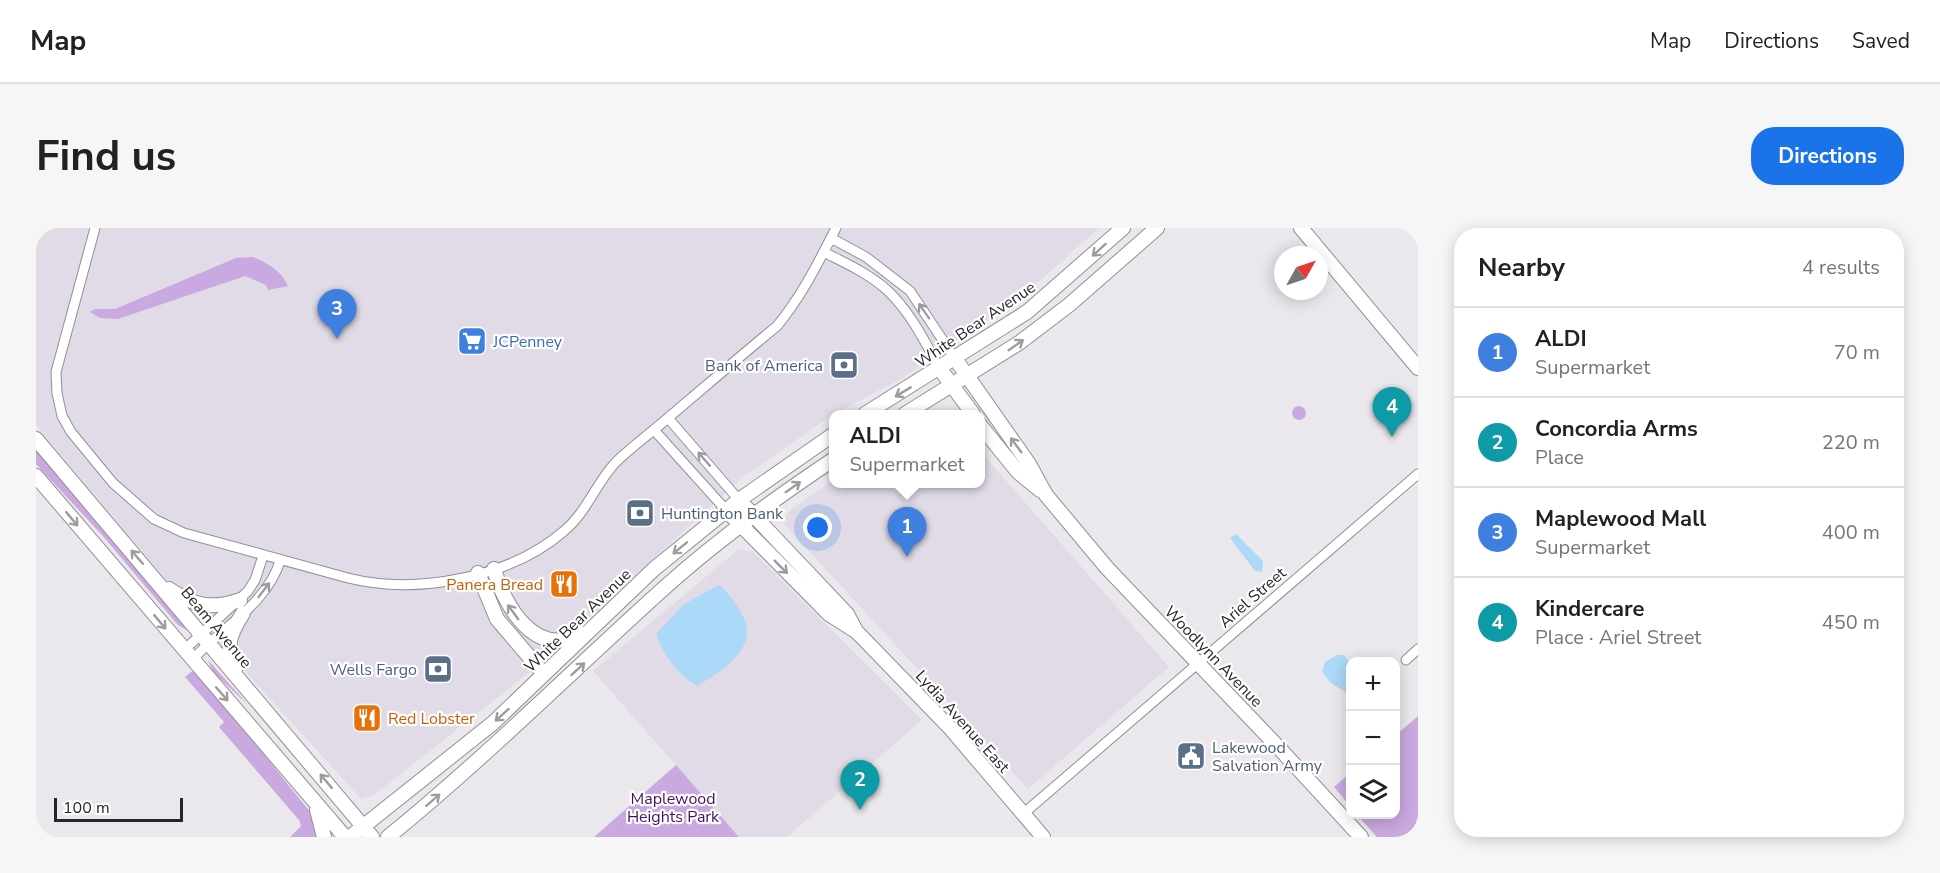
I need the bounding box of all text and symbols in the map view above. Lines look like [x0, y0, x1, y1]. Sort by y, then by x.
text: Map [30, 22, 86, 60]
text: Map [1650, 27, 1691, 55]
text: Directions [1724, 27, 1819, 55]
text: Saved [1852, 27, 1910, 55]
button: Directions [1751, 127, 1904, 185]
text: Find us [36, 128, 176, 185]
one-way arrow [1092, 243, 1107, 257]
north arrow [1274, 246, 1328, 300]
text: Nearby [1478, 250, 1565, 285]
text: 4 results [1802, 254, 1880, 281]
street label: White Bear Avenue [911, 276, 1040, 373]
pin: 3 [318, 290, 356, 339]
one-way arrow [918, 303, 930, 319]
text: ALDI [1535, 324, 1587, 354]
supermarket icon: JCPenney [456, 325, 488, 357]
place label: JCPenney [492, 331, 563, 353]
one-way arrow [1007, 339, 1023, 351]
text: 1 [1492, 339, 1504, 366]
text: 70 m [1834, 339, 1880, 366]
bank icon: Bank of America [828, 349, 860, 381]
text: Supermarket [1535, 354, 1650, 381]
place label: Bank of America [705, 355, 823, 377]
one-way arrow [895, 386, 912, 398]
pin: 4 [1372, 388, 1412, 437]
popup [829, 410, 985, 488]
text: Concordia Arms [1535, 414, 1698, 444]
text: ALDI [849, 421, 901, 451]
text: 2 [1492, 429, 1504, 456]
text: 220 m [1822, 429, 1880, 456]
one-way arrow [1010, 438, 1022, 454]
text: Place [1535, 444, 1584, 471]
text: Supermarket [849, 451, 965, 478]
one-way arrow [697, 452, 711, 467]
one-way arrow [784, 481, 800, 493]
bank icon: Huntington Bank [624, 497, 656, 529]
place label: Huntington Bank [661, 503, 784, 525]
text: Maplewood Mall [1535, 504, 1706, 534]
pin: 1 [888, 508, 926, 557]
one-way arrow [65, 511, 79, 526]
your location [803, 513, 832, 542]
text: 3 [1492, 519, 1504, 546]
text: 400 m [1822, 519, 1880, 546]
text: Supermarket [1535, 534, 1650, 561]
one-way arrow [672, 541, 688, 554]
one-way arrow [130, 549, 143, 565]
one-way arrow [773, 559, 788, 574]
street label: Ariel Street [1214, 562, 1291, 633]
street label: White Bear Avenue [519, 564, 636, 677]
restaurant icon: Panera Bread [548, 568, 580, 600]
place label: Panera Bread [446, 574, 543, 596]
street label: Beam Avenue [176, 582, 257, 673]
one-way arrow [257, 583, 270, 599]
text: Kindercare [1535, 594, 1644, 624]
street label: Woodlynn Avenue [1159, 601, 1268, 712]
one-way arrow [507, 604, 519, 620]
text: 4 [1492, 609, 1504, 636]
text: 450 m [1822, 609, 1880, 636]
one-way arrow [153, 614, 166, 630]
text: Place · Ariel Street [1535, 624, 1701, 651]
bank icon: Wells Fargo [422, 653, 454, 685]
map controls [1346, 657, 1400, 819]
button: + [1346, 657, 1400, 711]
place label: Wells Fargo [330, 659, 417, 681]
one-way arrow [570, 662, 585, 676]
street label: Lydia Avenue East [910, 666, 1015, 778]
one-way arrow [215, 686, 229, 701]
restaurant icon: Red Lobster [351, 702, 383, 734]
place label: Red Lobster [388, 708, 475, 730]
one-way arrow [495, 708, 510, 722]
button: − [1346, 711, 1400, 765]
place label: Lakewood Salvation Army [1212, 737, 1323, 777]
public building icon: Lakewood Salvation Army [1175, 740, 1207, 772]
pin: 2 [840, 760, 880, 810]
button: layers [1346, 765, 1400, 819]
one-way arrow [319, 773, 332, 789]
park label: Maplewood Heights Park [627, 788, 720, 828]
one-way arrow [425, 793, 441, 806]
scale bar [54, 795, 183, 822]
text: 100 m [63, 797, 110, 819]

